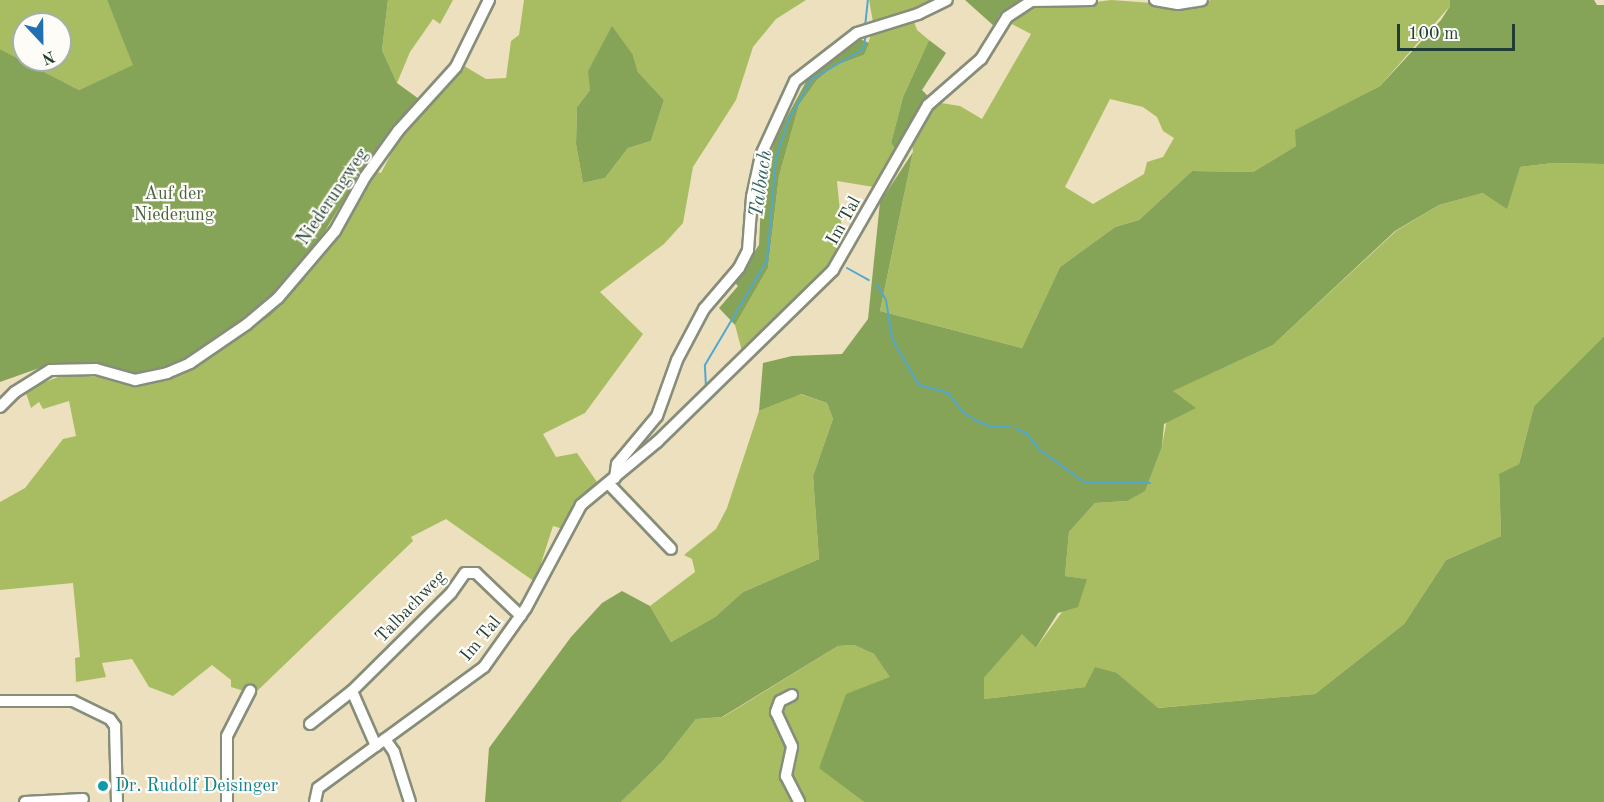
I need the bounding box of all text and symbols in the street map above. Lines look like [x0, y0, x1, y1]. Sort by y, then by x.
north arrow [12, 12, 72, 72]
scale bar [1400, 12, 1518, 50]
text: 100 m [1408, 25, 1459, 43]
text: N [39, 47, 57, 67]
street label: Niederungweg [293, 144, 373, 250]
water label: Talbach [745, 149, 779, 219]
park label: Auf der Niederung [133, 184, 215, 226]
street label: Im Tal [822, 193, 866, 249]
street label: Talbachweg [371, 566, 451, 648]
street label: Im Tal [456, 612, 506, 666]
place label: Dr. Rudolf Deisinger [115, 775, 278, 797]
marker: Dr. Rudolf Deisinger [96, 779, 110, 793]

